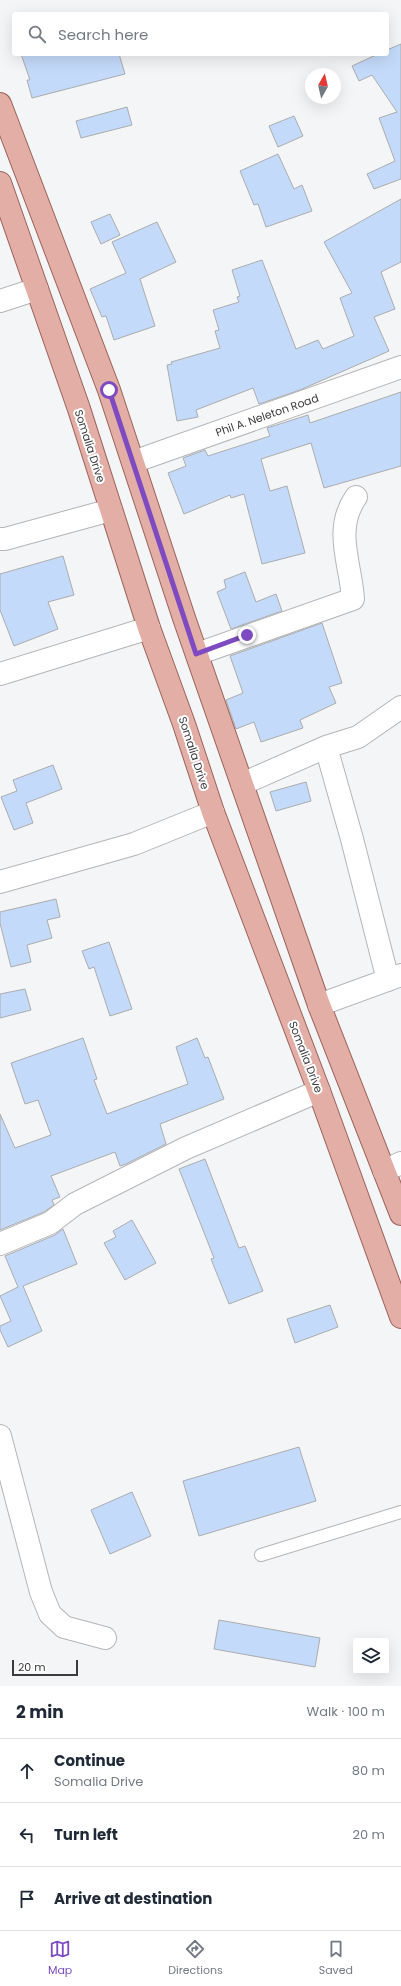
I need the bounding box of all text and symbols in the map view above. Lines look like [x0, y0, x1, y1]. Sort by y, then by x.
search box [12, 12, 389, 56]
icon: search [26, 23, 48, 45]
text: Search here [58, 24, 148, 45]
north arrow [305, 68, 341, 104]
route start [100, 381, 118, 399]
street label: Phil A. Neleton Road [213, 390, 321, 440]
street label: Somalia Drive [71, 408, 109, 485]
route end [238, 626, 256, 644]
street label: Somalia Drive [175, 715, 213, 792]
street label: Somalia Drive [285, 1019, 327, 1095]
map controls [353, 1638, 389, 1674]
button: layers [353, 1638, 389, 1674]
scale bar [12, 1658, 78, 1677]
text: 20 m [18, 1659, 46, 1675]
text: 2 min [16, 1700, 64, 1724]
text: Walk · 100 m [307, 1702, 385, 1721]
text: Continue [54, 1750, 125, 1771]
icon: ahead [16, 1760, 38, 1782]
text: 80 m [352, 1761, 385, 1780]
text: Somalia Drive [54, 1772, 143, 1791]
icon: left [16, 1824, 38, 1846]
text: Turn left [54, 1824, 118, 1845]
text: 20 m [352, 1825, 385, 1844]
icon: arrive [16, 1888, 38, 1910]
text: Arrive at destination [54, 1888, 212, 1909]
tab: Map [48, 1938, 72, 1979]
tab: Directions [168, 1938, 223, 1979]
tab: Saved [319, 1938, 353, 1979]

